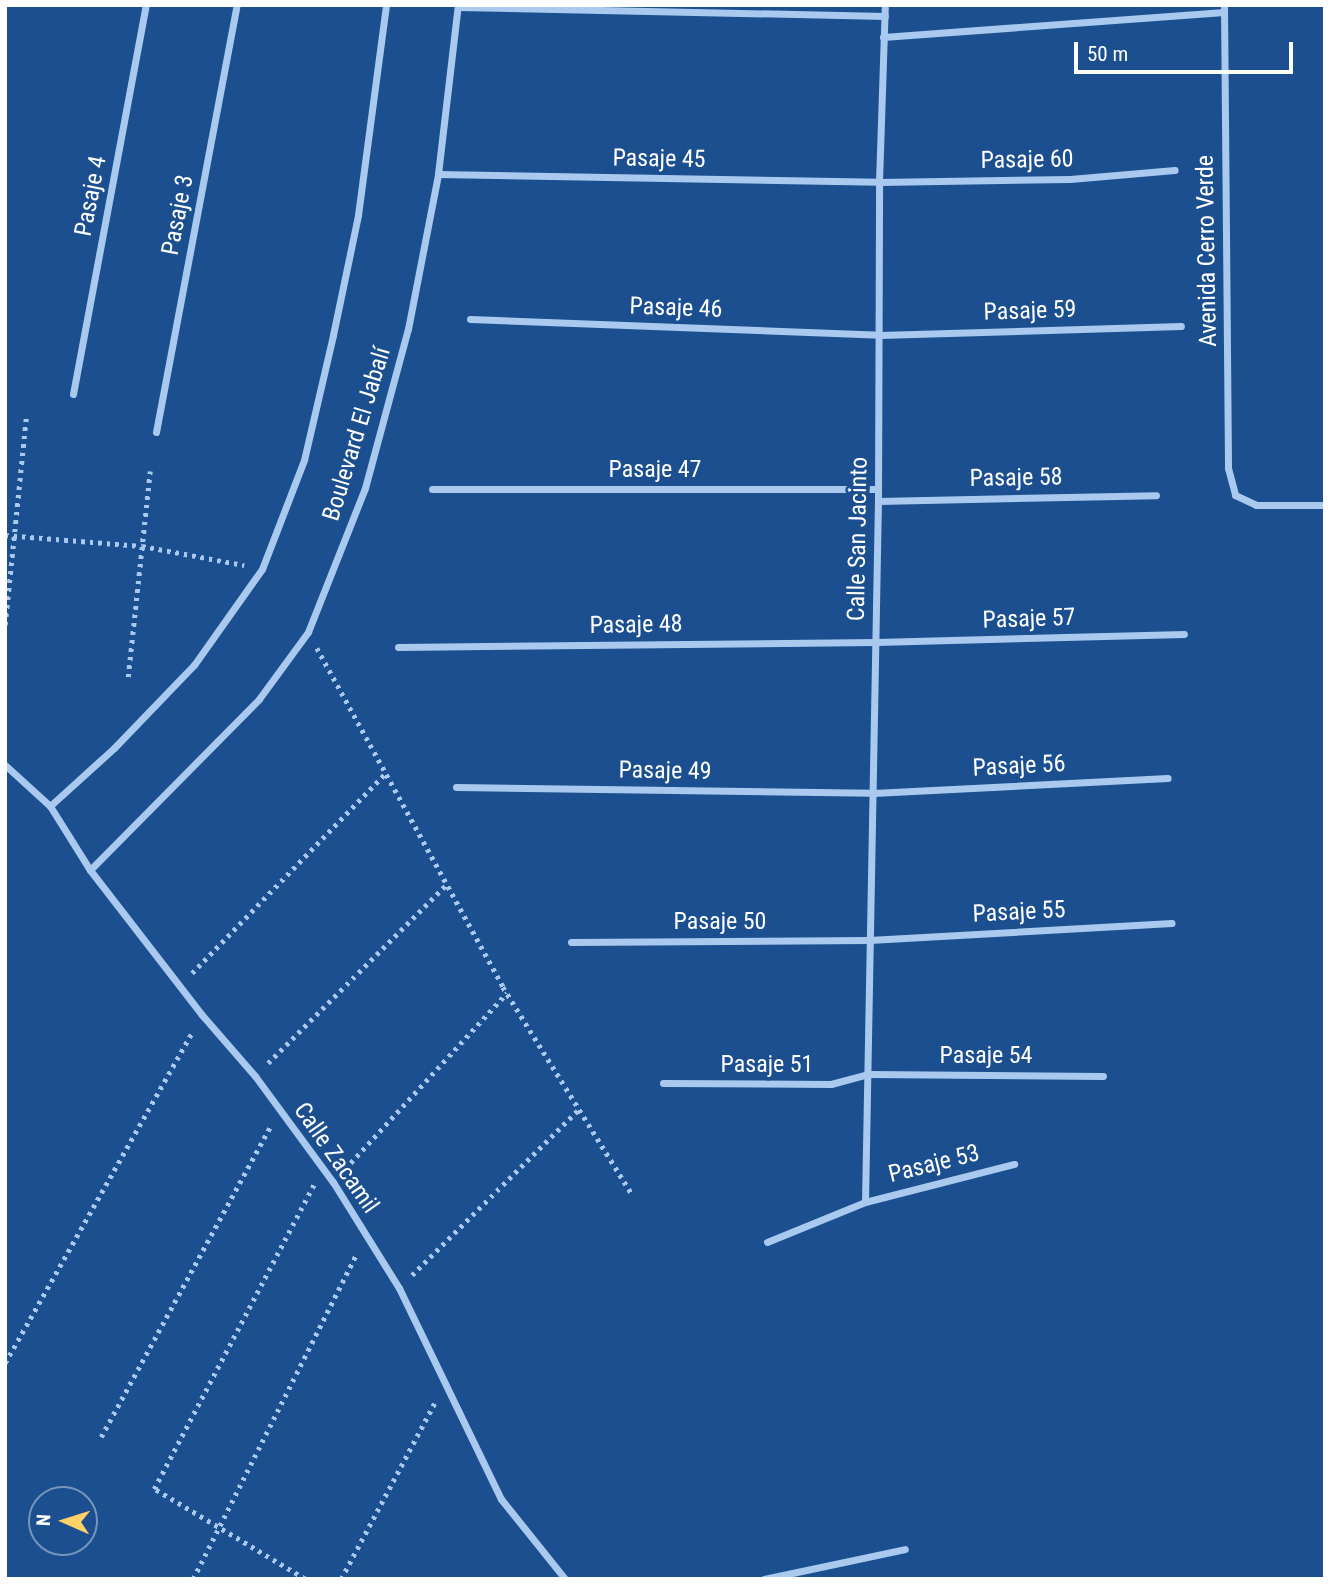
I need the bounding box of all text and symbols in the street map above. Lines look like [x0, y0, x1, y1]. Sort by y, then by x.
scale bar [1078, 28, 1297, 72]
text: 50 m [1087, 42, 1128, 66]
street label: Pasaje 45 [612, 144, 706, 174]
street label: Pasaje 60 [980, 145, 1074, 175]
street label: Pasaje 4 [69, 153, 113, 239]
street label: Avenida Cerro Verde [1191, 155, 1223, 347]
street label: Pasaje 3 [156, 172, 200, 258]
street label: Pasaje 46 [629, 292, 723, 324]
street label: Pasaje 59 [983, 295, 1077, 327]
street label: Boulevard El Jabalí [317, 344, 397, 524]
street label: Pasaje 47 [609, 456, 701, 484]
street label: Calle San Jacinto [842, 457, 874, 621]
street label: Pasaje 58 [969, 463, 1063, 493]
street label: Pasaje 57 [982, 603, 1076, 635]
street label: Pasaje 48 [589, 610, 683, 640]
street label: Pasaje 56 [972, 749, 1066, 783]
street label: Pasaje 49 [618, 756, 712, 786]
street label: Pasaje 55 [972, 895, 1066, 929]
street label: Pasaje 50 [674, 908, 766, 936]
street label: Pasaje 54 [940, 1042, 1032, 1070]
street label: Pasaje 51 [721, 1051, 813, 1079]
street label: Calle Zacamil [287, 1097, 385, 1219]
street label: Pasaje 53 [885, 1139, 983, 1189]
north arrow [28, 1486, 98, 1556]
text: N [32, 1514, 55, 1526]

